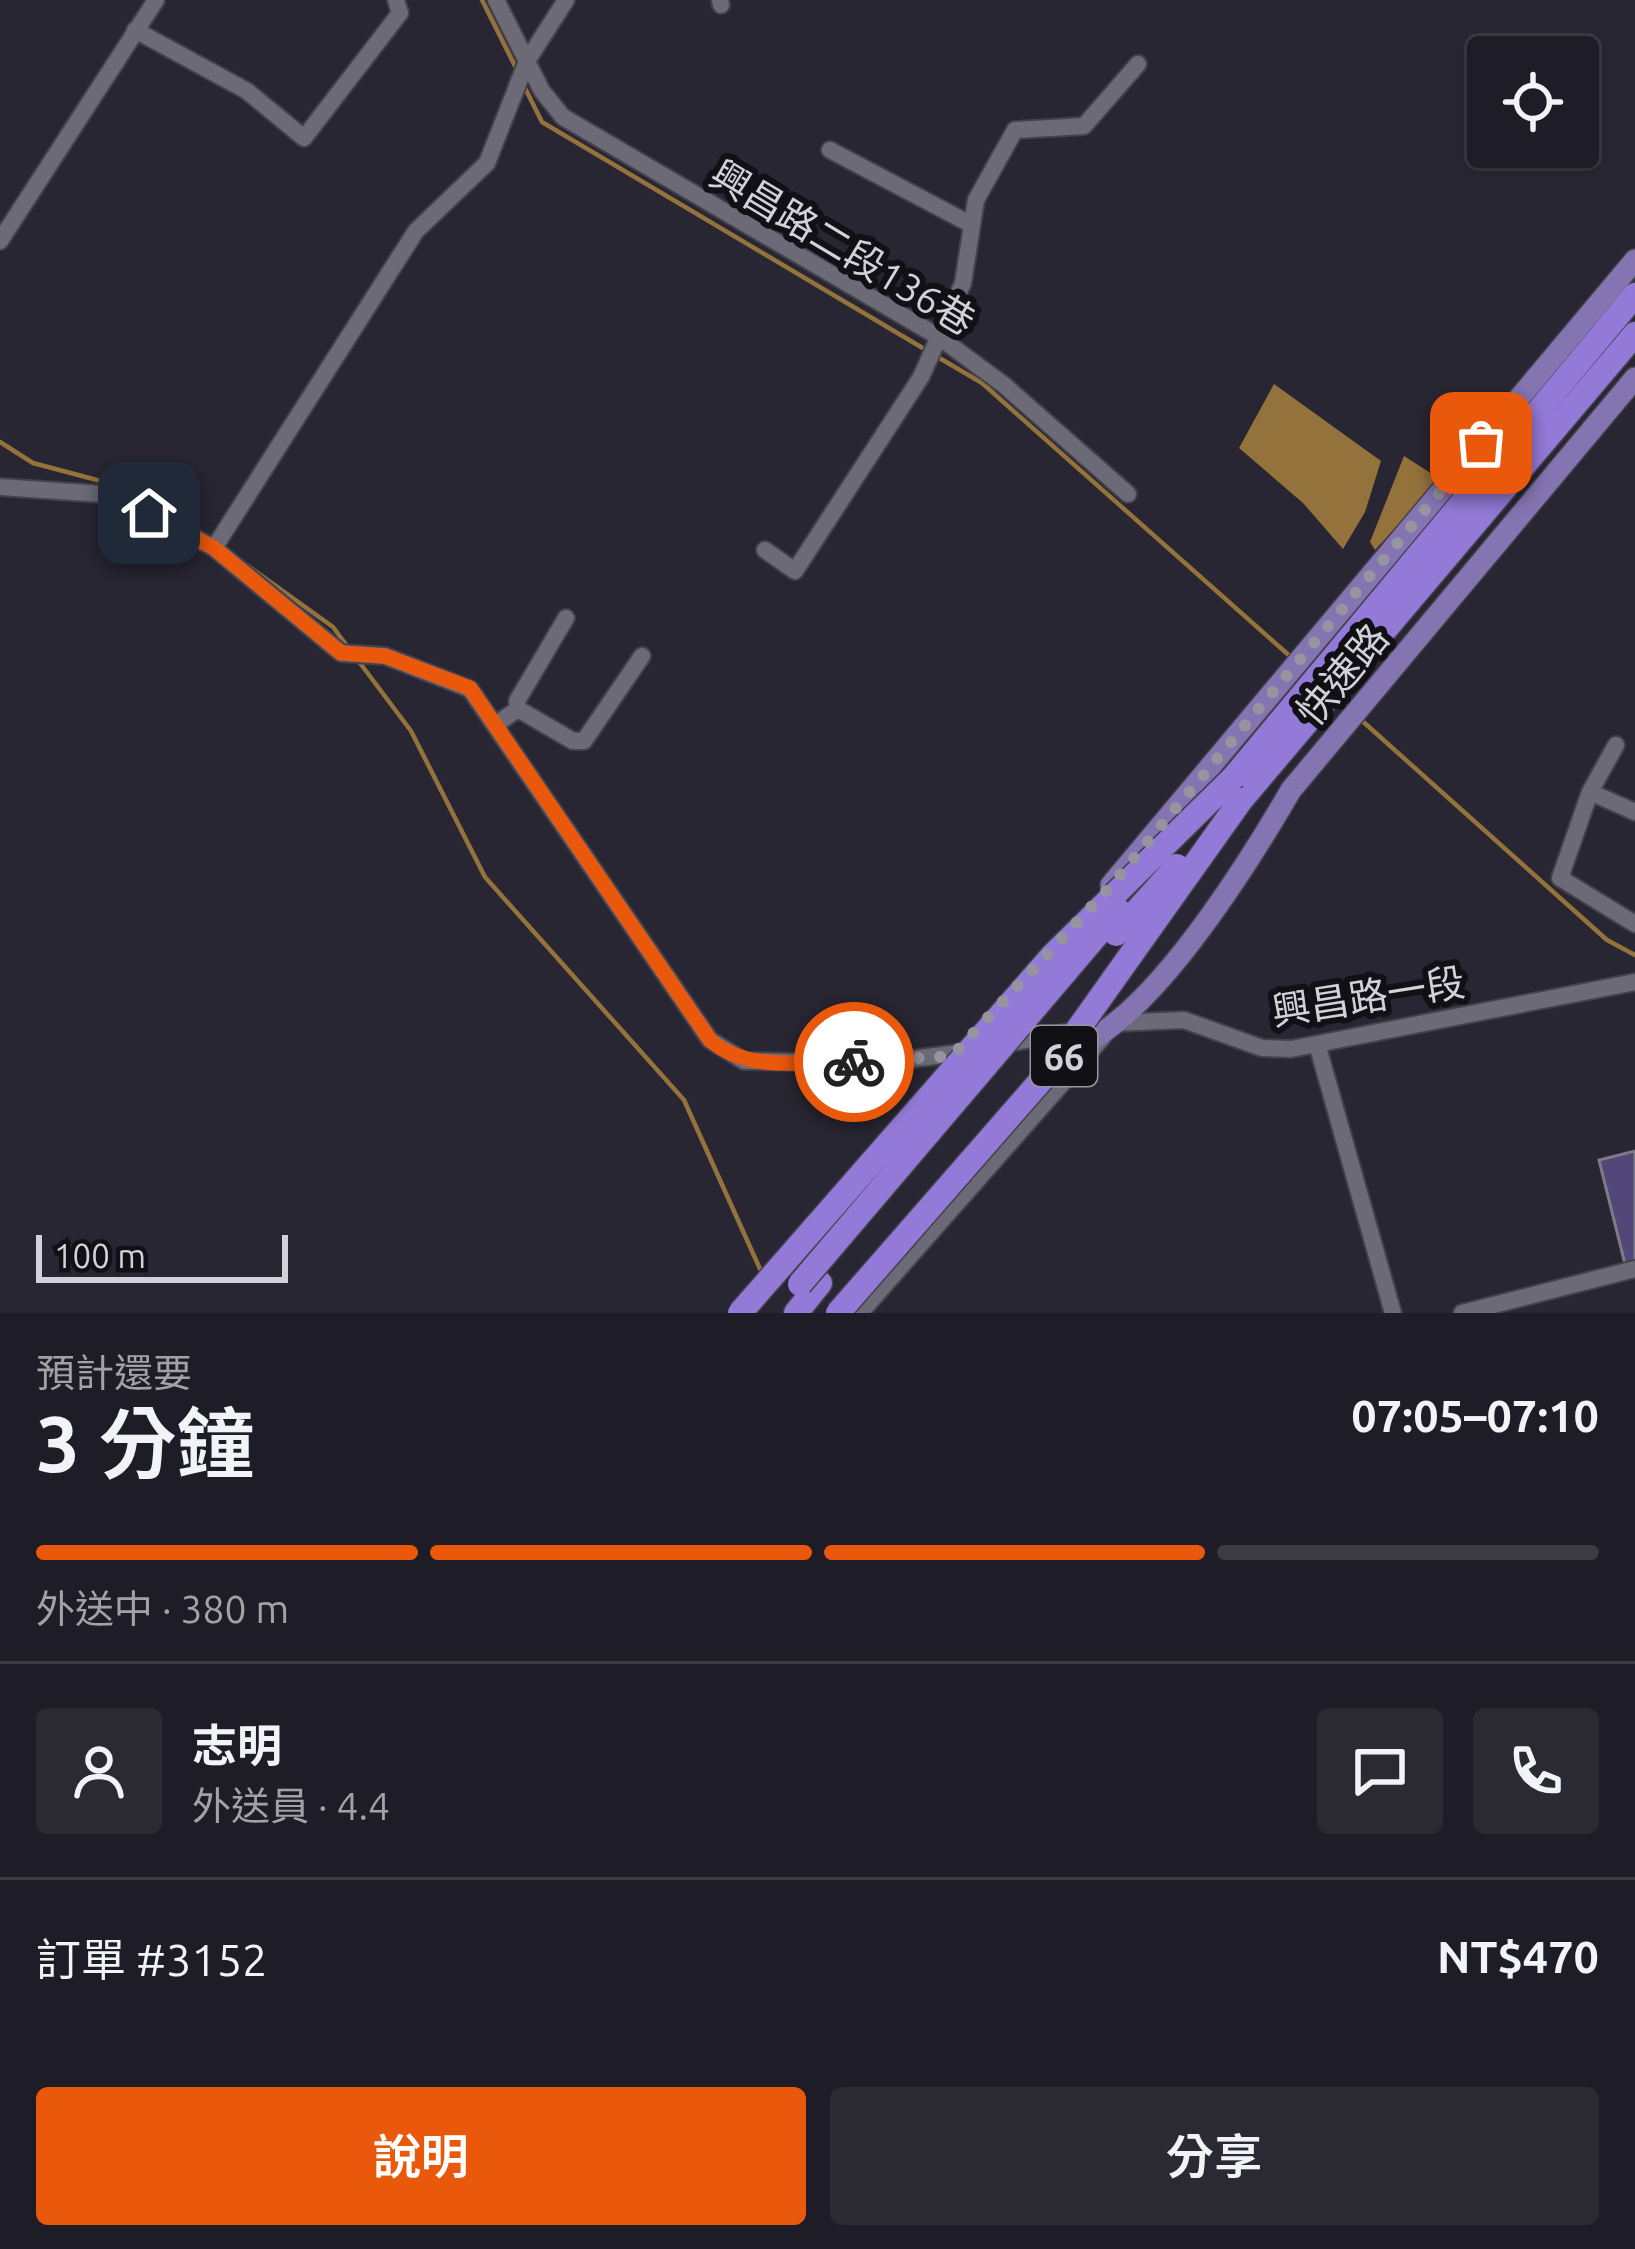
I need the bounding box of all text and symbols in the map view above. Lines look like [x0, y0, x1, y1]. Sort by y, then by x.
map controls [1467, 36, 1599, 168]
button: locate [1467, 36, 1599, 168]
street label: 興昌路二段136巷 [703, 151, 983, 343]
pin [1430, 392, 1532, 494]
icon: bag [1448, 410, 1514, 476]
pin [98, 462, 200, 564]
icon: home [116, 480, 182, 546]
street label: 快速路 [1288, 615, 1396, 733]
street label: 興昌路一段 [1268, 960, 1468, 1032]
courier [794, 1002, 914, 1122]
road number: 66 [1031, 1026, 1097, 1086]
icon: bike [821, 1029, 887, 1095]
scale bar [36, 1229, 288, 1282]
text: 100 m [54, 1237, 146, 1274]
text: 預計還要 [36, 1351, 192, 1394]
text: 07:05–07:10 [1351, 1390, 1599, 1441]
text: 3 分鐘 [36, 1399, 254, 1487]
text: 外送中 · 380 m [36, 1587, 289, 1630]
button: person [36, 1708, 162, 1834]
button: chat [1317, 1708, 1443, 1834]
button: phone [1473, 1708, 1599, 1834]
text: 志明 [192, 1720, 282, 1771]
text: 外送員 · 4.4 [192, 1784, 390, 1827]
text: NT$470 [1437, 1931, 1599, 1982]
text: 訂單 #3152 [36, 1934, 267, 1985]
button: 說明 [36, 2087, 806, 2225]
button: 分享 [830, 2087, 1599, 2225]

